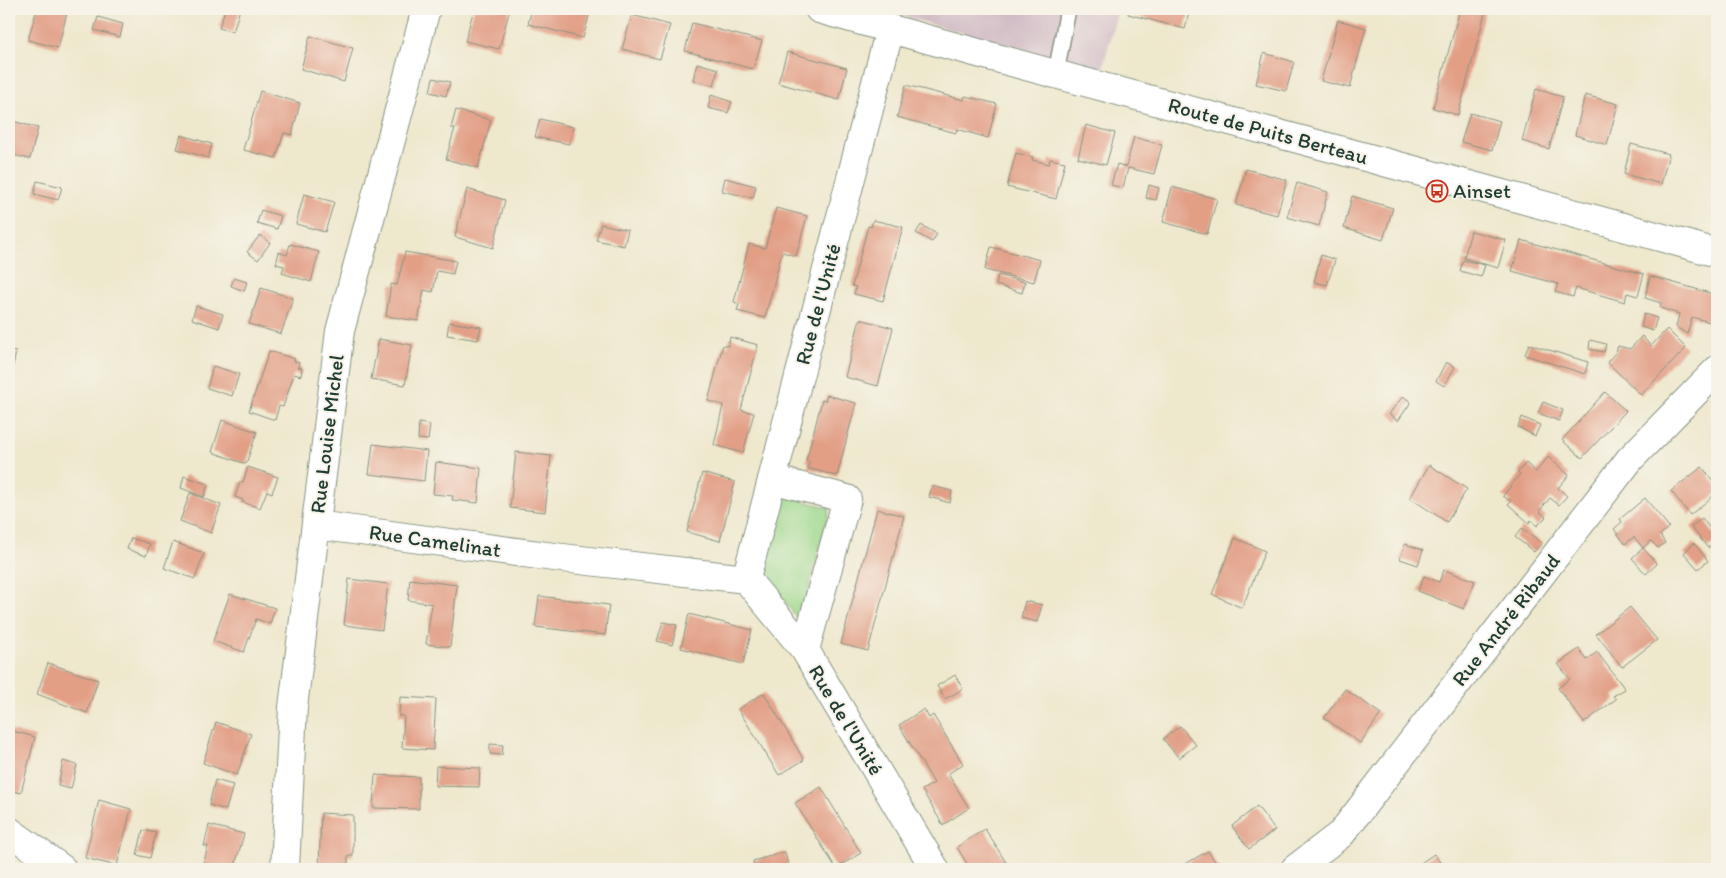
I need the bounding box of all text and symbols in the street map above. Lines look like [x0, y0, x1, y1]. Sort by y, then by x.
street label: Route de Puits Berteau [1165, 92, 1371, 169]
place label: Ainset [1453, 178, 1511, 203]
bus stop icon: Ainset [1425, 179, 1449, 203]
street label: Rue de l'Unité [789, 241, 846, 367]
street label: Rue Louise Michel [304, 353, 349, 515]
street label: Rue Camelinat [367, 519, 503, 562]
street label: Rue André Ribaud [1446, 549, 1565, 691]
street label: Rue de l'Unité [804, 660, 889, 780]

